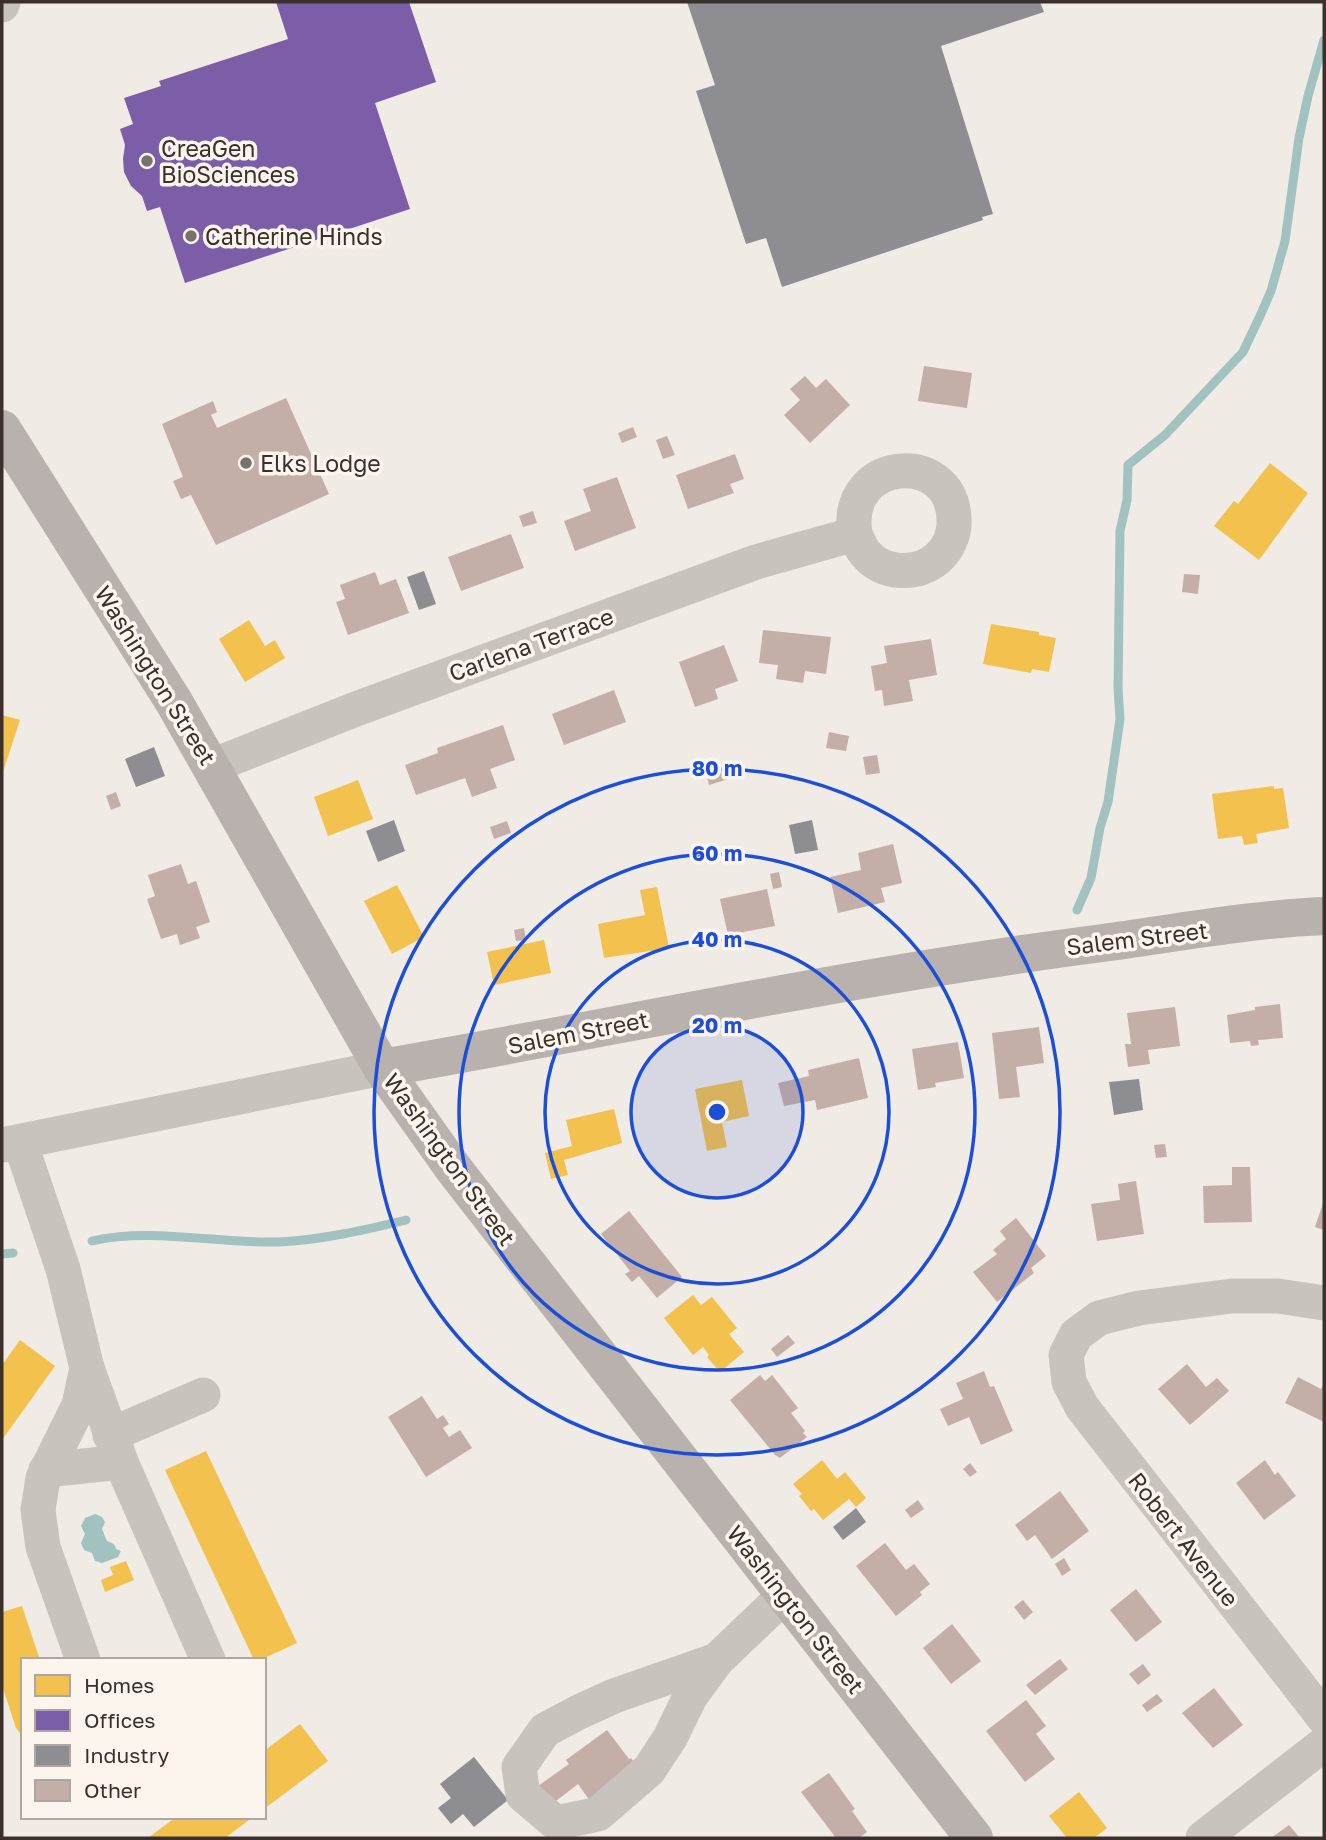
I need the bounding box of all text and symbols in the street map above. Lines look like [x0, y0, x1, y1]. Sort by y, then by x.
place label: CreaGen BioSciences [161, 134, 295, 188]
marker: CreaGen BioSciences [139, 153, 155, 169]
place label: Catherine Hinds [205, 222, 383, 250]
marker: Catherine Hinds [183, 228, 199, 244]
place label: Elks Lodge [260, 449, 381, 477]
marker: Elks Lodge [238, 455, 254, 471]
street label: Washington Street [90, 580, 222, 770]
street label: Carlena Terrace [445, 601, 617, 687]
text: 80 m [692, 755, 742, 781]
text: 60 m [692, 840, 742, 866]
street label: Salem Street [1065, 915, 1209, 961]
text: 40 m [692, 926, 742, 952]
street label: Salem Street [505, 1005, 651, 1059]
text: 20 m [692, 1012, 742, 1038]
street label: Washington Street [378, 1067, 522, 1251]
centre of rings [705, 1100, 729, 1124]
street label: Robert Avenue [1123, 1466, 1245, 1612]
street label: Washington Street [722, 1519, 870, 1699]
legend [21, 1658, 266, 1819]
text: Homes [84, 1672, 154, 1698]
text: Offices [84, 1707, 155, 1733]
text: Industry [84, 1742, 169, 1768]
text: Other [84, 1777, 141, 1803]

